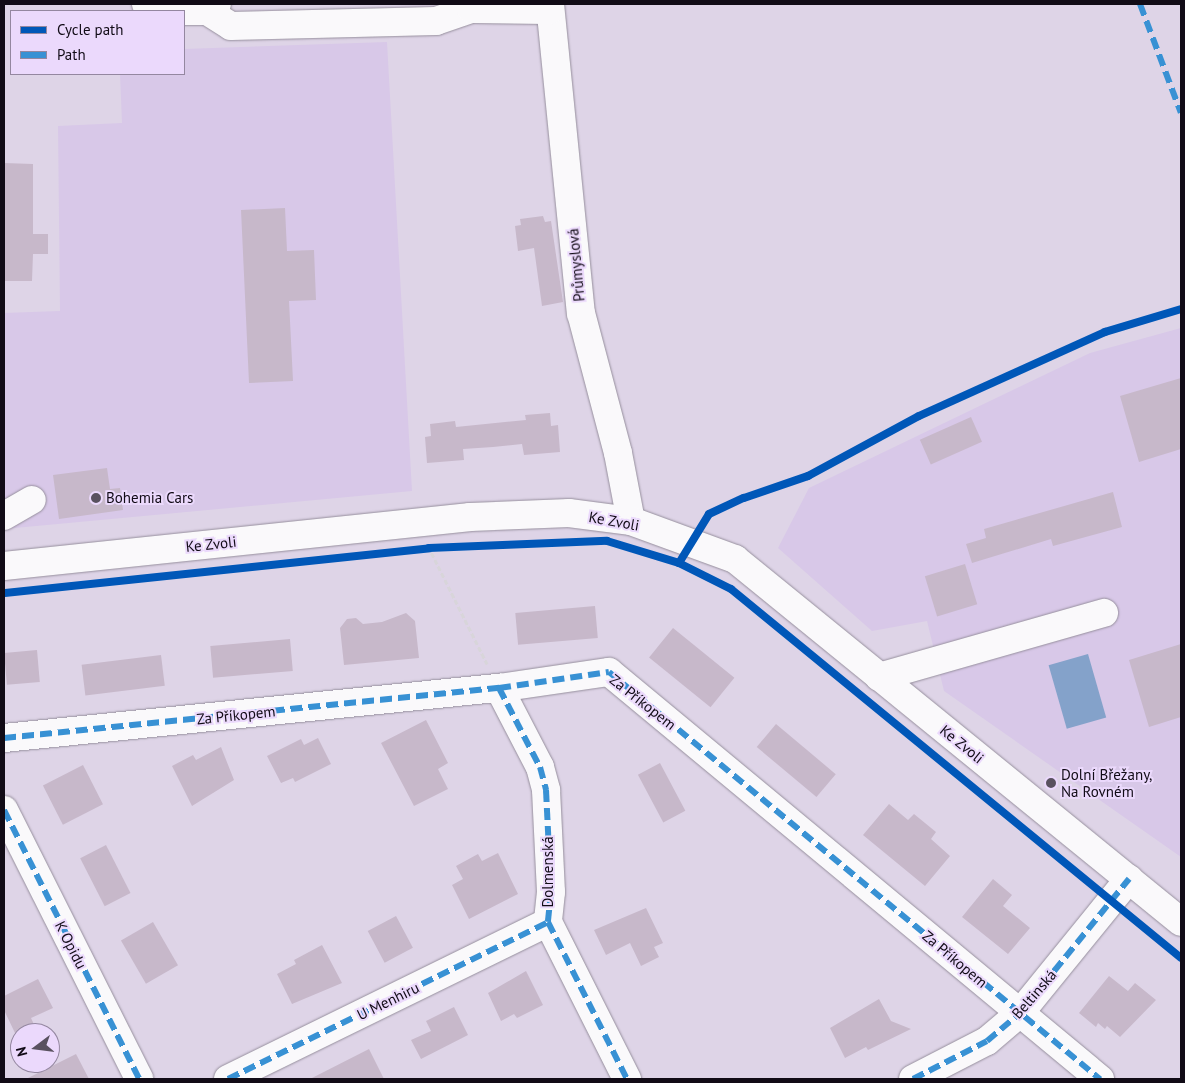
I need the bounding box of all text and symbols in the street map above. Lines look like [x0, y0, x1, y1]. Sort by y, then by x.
legend [10, 10, 185, 75]
text: Cycle path [57, 20, 123, 39]
text: Path [57, 45, 86, 64]
street label: Průmyslová [564, 228, 588, 302]
place label: Bohemia Cars [106, 489, 193, 507]
marker: Bohemia Cars [90, 492, 102, 504]
street label: Ke Zvoli [587, 508, 641, 534]
street label: Ke Zvoli [185, 532, 237, 556]
street label: Za Příkopem [606, 671, 680, 733]
street label: Za Příkopem [196, 702, 276, 728]
street label: Ke Zvoli [936, 721, 988, 767]
place label: Dolní Břežany, Na Rovném [1061, 765, 1152, 800]
marker: Dolní Břežany, Na Rovném [1045, 777, 1057, 789]
street label: Dolmenská [539, 836, 557, 908]
street label: K Opidu [51, 918, 91, 972]
street label: Za Příkopem [919, 927, 991, 991]
street label: Beltinská [1008, 966, 1060, 1022]
street label: U Menhiru [354, 978, 422, 1024]
north arrow [10, 1023, 60, 1073]
text: N [12, 1045, 31, 1058]

